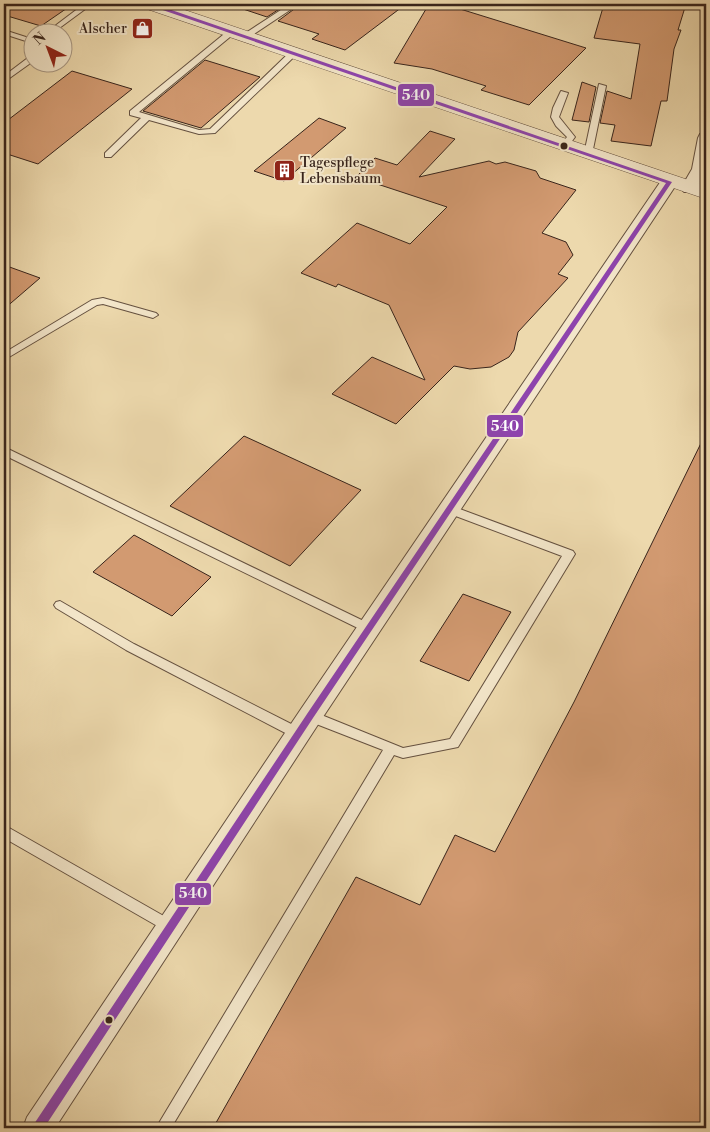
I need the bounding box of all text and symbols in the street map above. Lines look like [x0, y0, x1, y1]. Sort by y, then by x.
shop icon: Alscher [131, 17, 155, 41]
place label: Alscher [78, 20, 127, 38]
north arrow [22, 22, 72, 72]
text: N [30, 29, 50, 49]
line badge: 540 [397, 83, 435, 107]
text: 540 [402, 87, 430, 105]
unlabelled marker [559, 141, 569, 151]
place label: Tagespflege Lebensbaum [300, 154, 381, 188]
building icon: Tagespflege Lebensbaum [272, 159, 296, 183]
line badge: 540 [486, 414, 524, 438]
text: 540 [491, 418, 519, 436]
line badge: 540 [174, 882, 212, 906]
text: 540 [179, 885, 207, 903]
unlabelled marker [104, 1015, 114, 1025]

